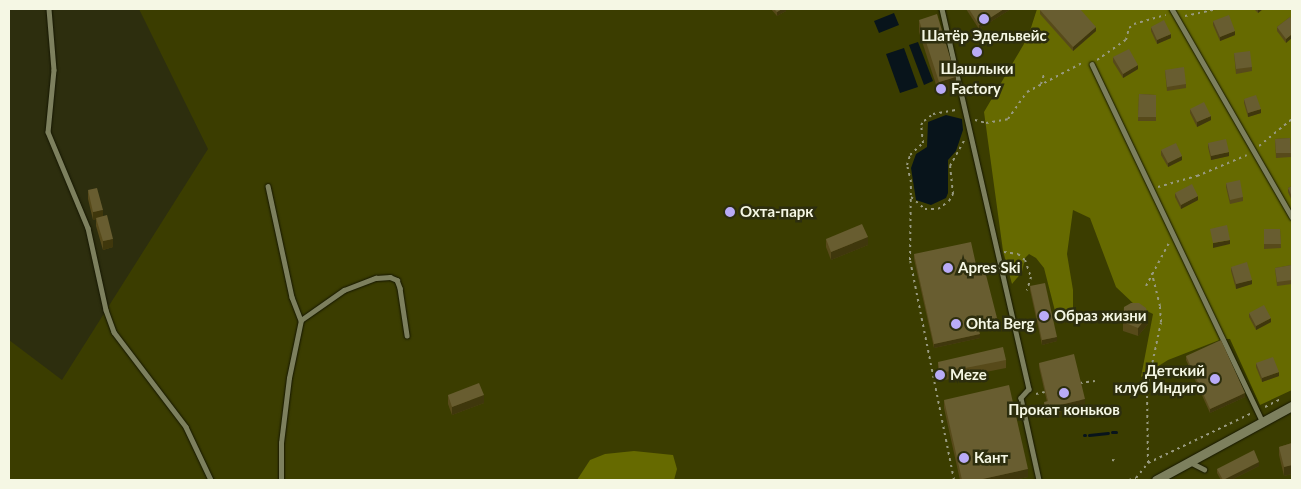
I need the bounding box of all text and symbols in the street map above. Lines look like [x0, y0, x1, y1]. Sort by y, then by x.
marker: Шатёр Эдельвейс [978, 13, 990, 25]
place label: Шатёр Эдельвейс [921, 27, 1047, 45]
marker: Шашлыки [971, 46, 983, 58]
place label: Шашлыки [940, 60, 1014, 78]
place label: Factory [951, 80, 1001, 98]
marker: Factory [935, 83, 947, 95]
place label: Охта-парк [740, 203, 813, 221]
marker: Охта-парк [724, 206, 736, 218]
place label: Apres Ski [958, 259, 1020, 277]
marker: Apres Ski [942, 262, 954, 274]
place label: Образ жизни [1054, 307, 1147, 325]
marker: Образ жизни [1038, 310, 1050, 322]
place label: Ohta Berg [966, 315, 1034, 333]
marker: Ohta Berg [950, 318, 962, 330]
place label: Детский клуб Индиго [1115, 361, 1205, 396]
place label: Meze [950, 366, 987, 384]
marker: Meze [934, 369, 946, 381]
marker: Детский клуб Индиго [1209, 373, 1221, 385]
marker: Прокат коньков [1058, 387, 1070, 399]
place label: Прокат коньков [1008, 401, 1120, 419]
place label: Кант [974, 449, 1008, 467]
marker: Кант [958, 452, 970, 464]

